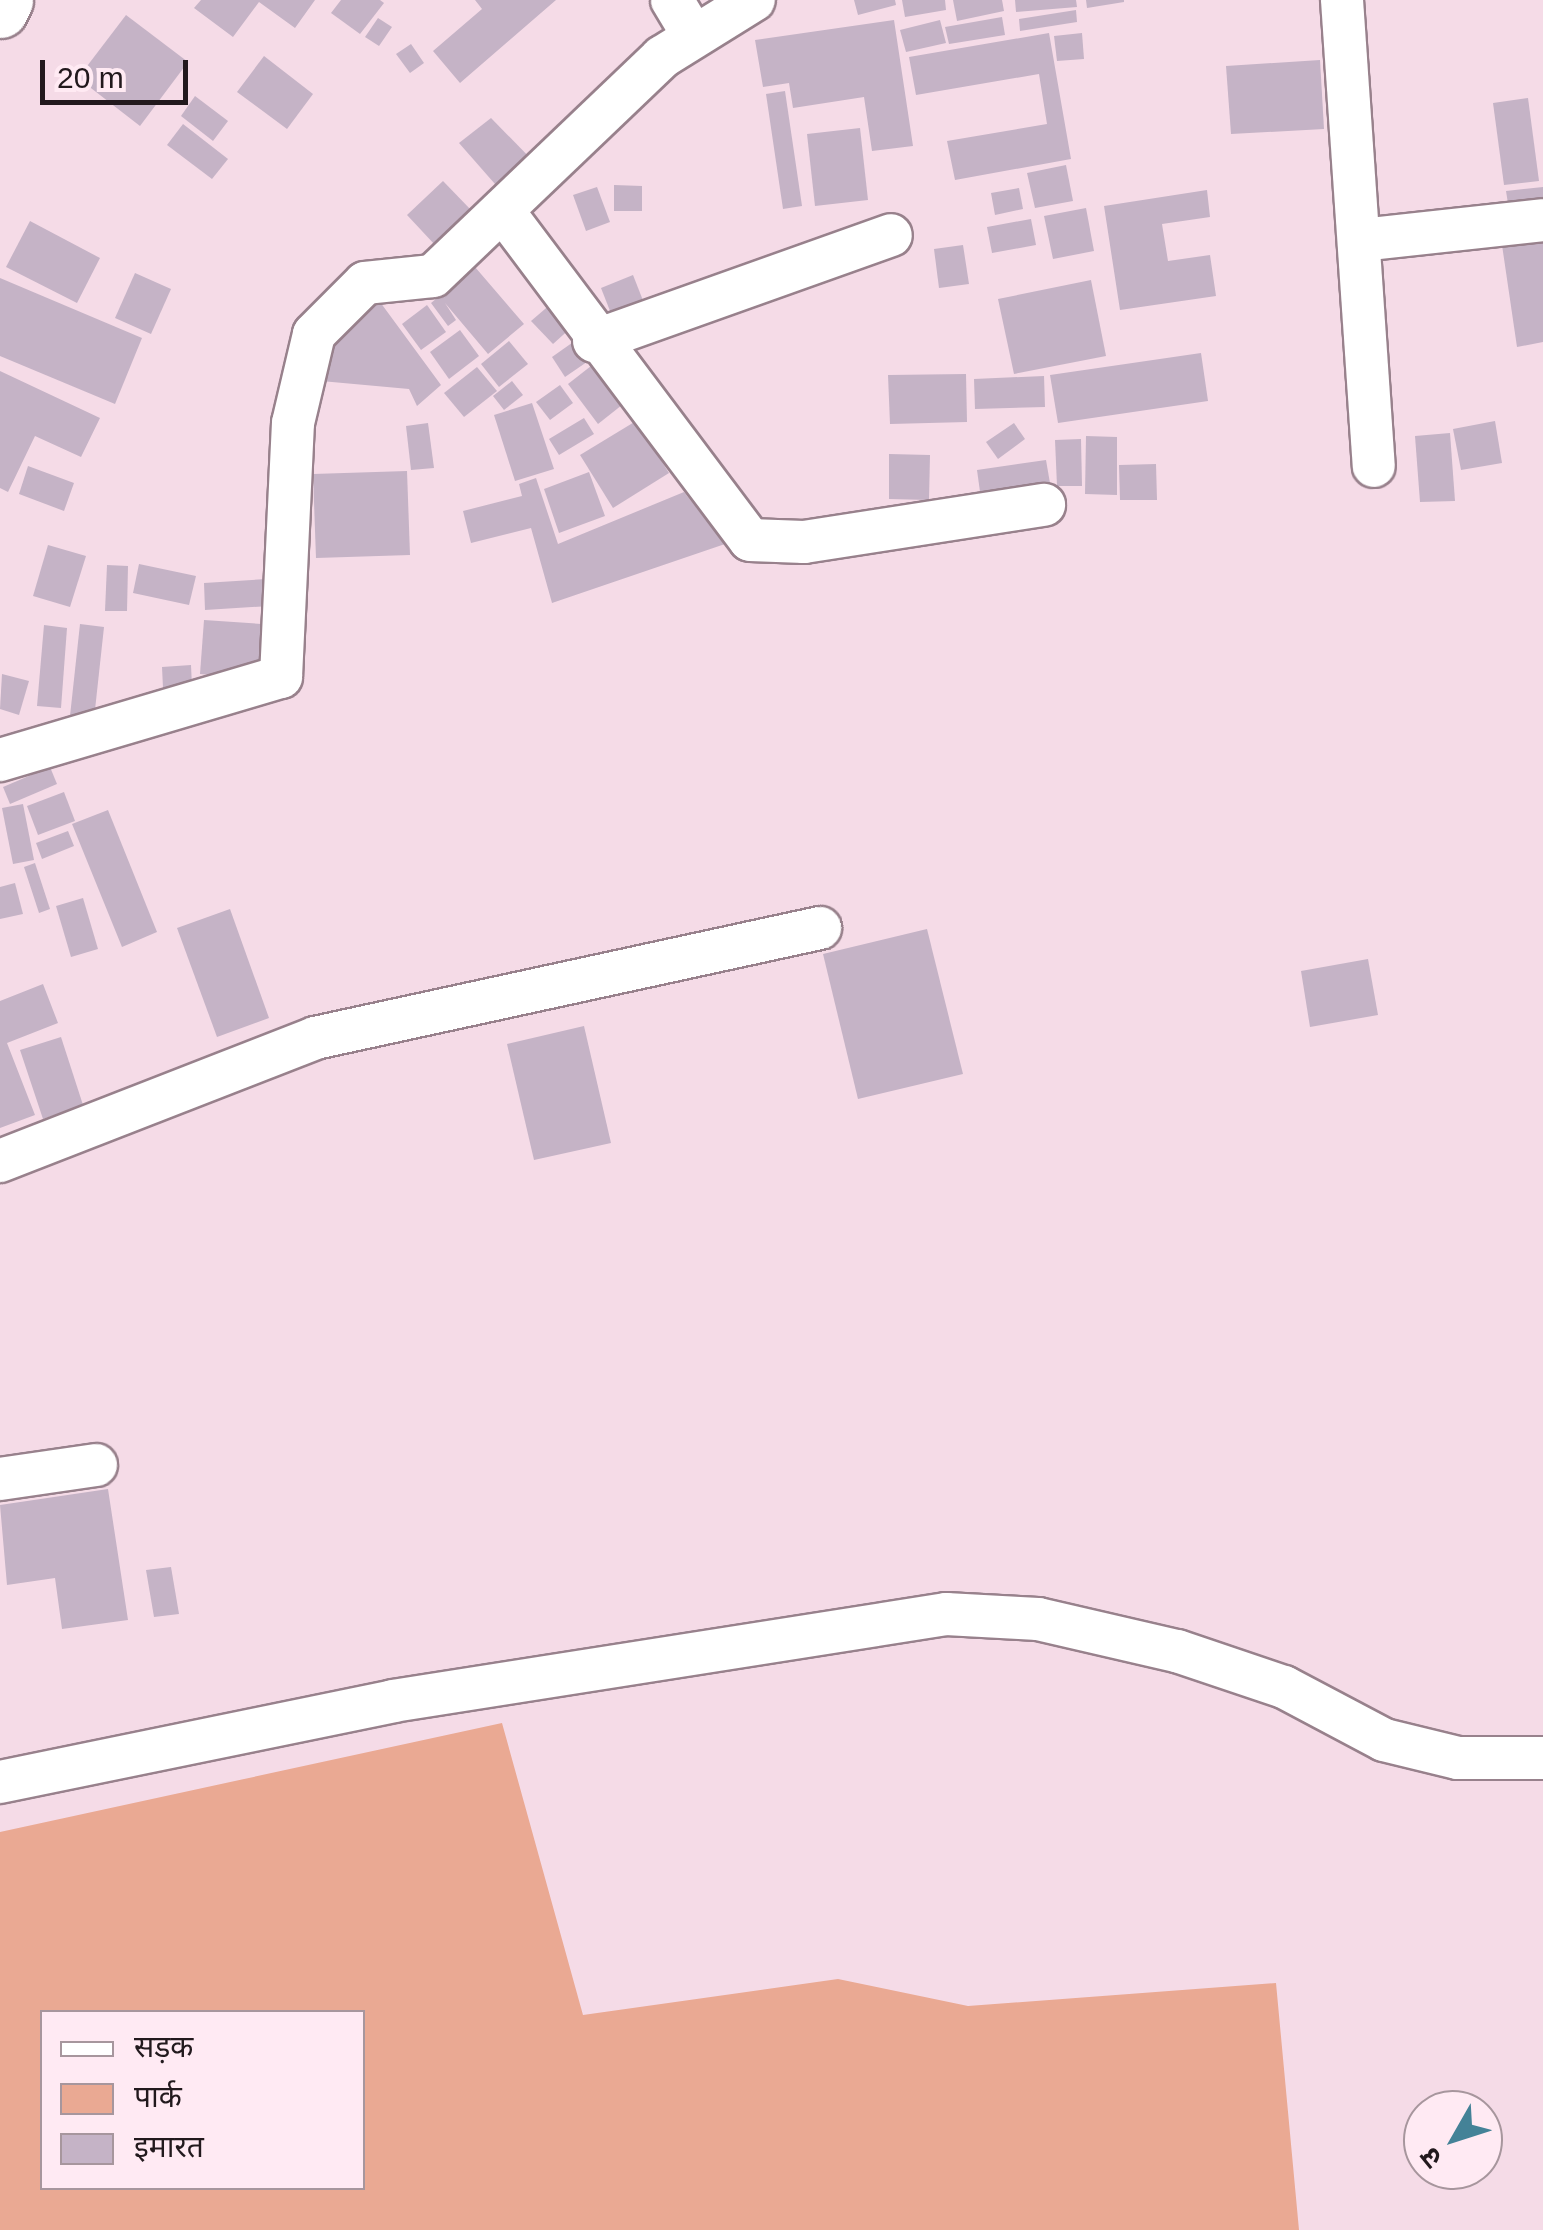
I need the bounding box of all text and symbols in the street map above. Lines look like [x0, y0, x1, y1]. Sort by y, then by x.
scale bar [45, 40, 192, 102]
text: 20 m [57, 61, 124, 94]
legend [40, 2010, 365, 2190]
text: सड़क [134, 2030, 193, 2063]
text: पार्क [134, 2080, 182, 2113]
north arrow [1403, 2090, 1503, 2190]
text: इमारत [134, 2130, 204, 2163]
text: उ [1414, 2142, 1448, 2174]

